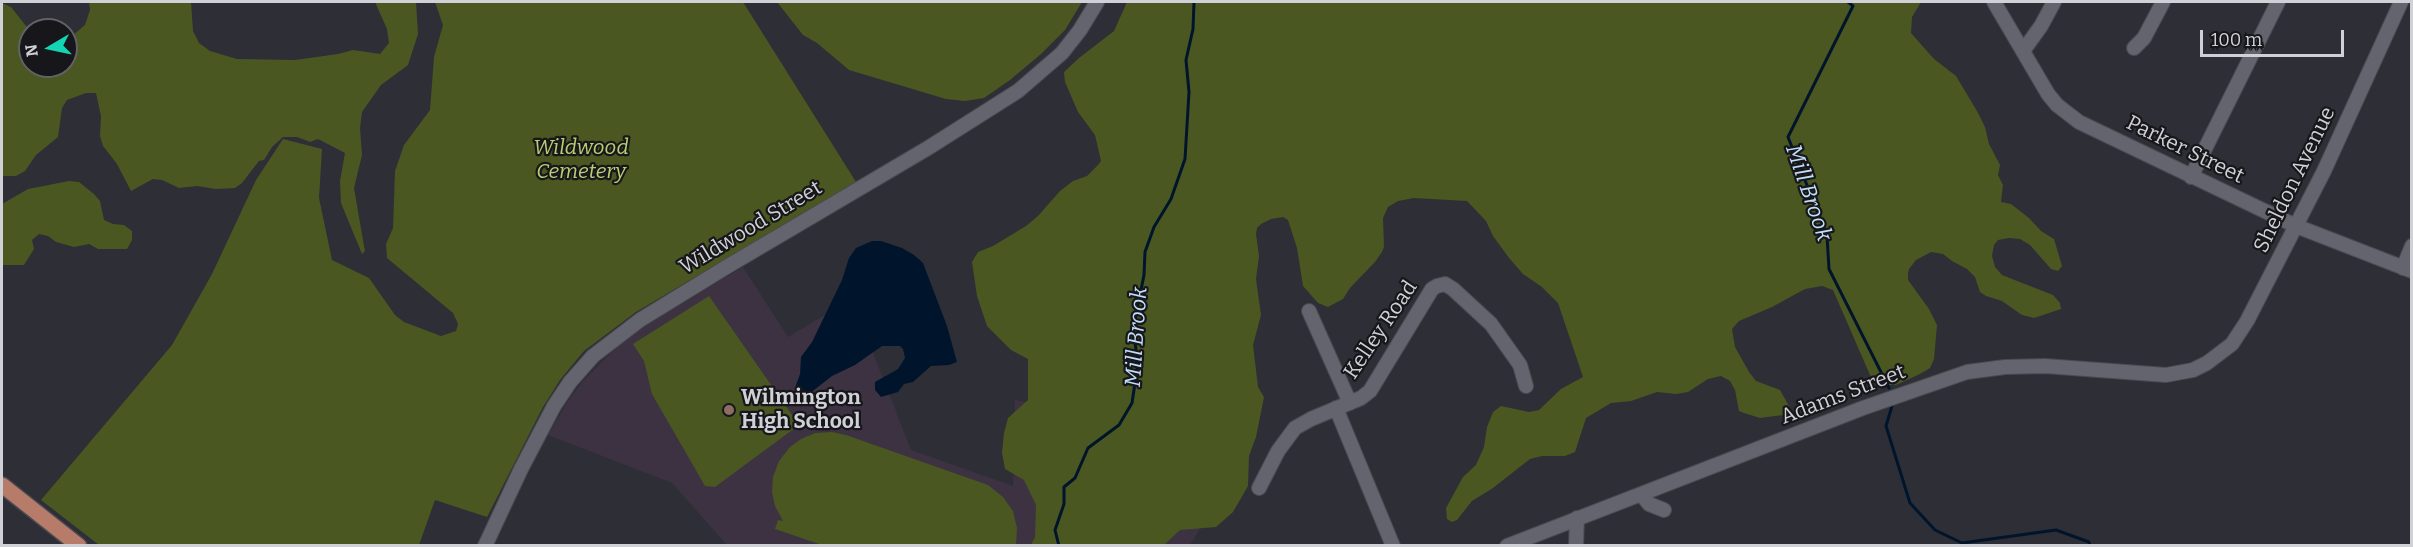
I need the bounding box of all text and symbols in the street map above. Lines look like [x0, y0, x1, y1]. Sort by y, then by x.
north arrow [18, 18, 78, 78]
scale bar [2203, 18, 2347, 56]
text: 100 m [2211, 29, 2262, 51]
text: N [21, 43, 42, 58]
street label: Sheldon Avenue [2249, 103, 2341, 257]
street label: Parker Street [2122, 111, 2248, 189]
park label: Wildwood Cemetery [533, 135, 629, 185]
water label: Mill Brook [1779, 141, 1837, 245]
street label: Wildwood Street [675, 176, 827, 280]
street label: Kelley Road [1339, 276, 1423, 384]
water label: Mill Brook [1120, 286, 1154, 388]
street label: Adams Street [1777, 360, 1909, 430]
place label: Wilmington High School [741, 385, 861, 435]
marker: Wilmington High School [722, 403, 736, 417]

